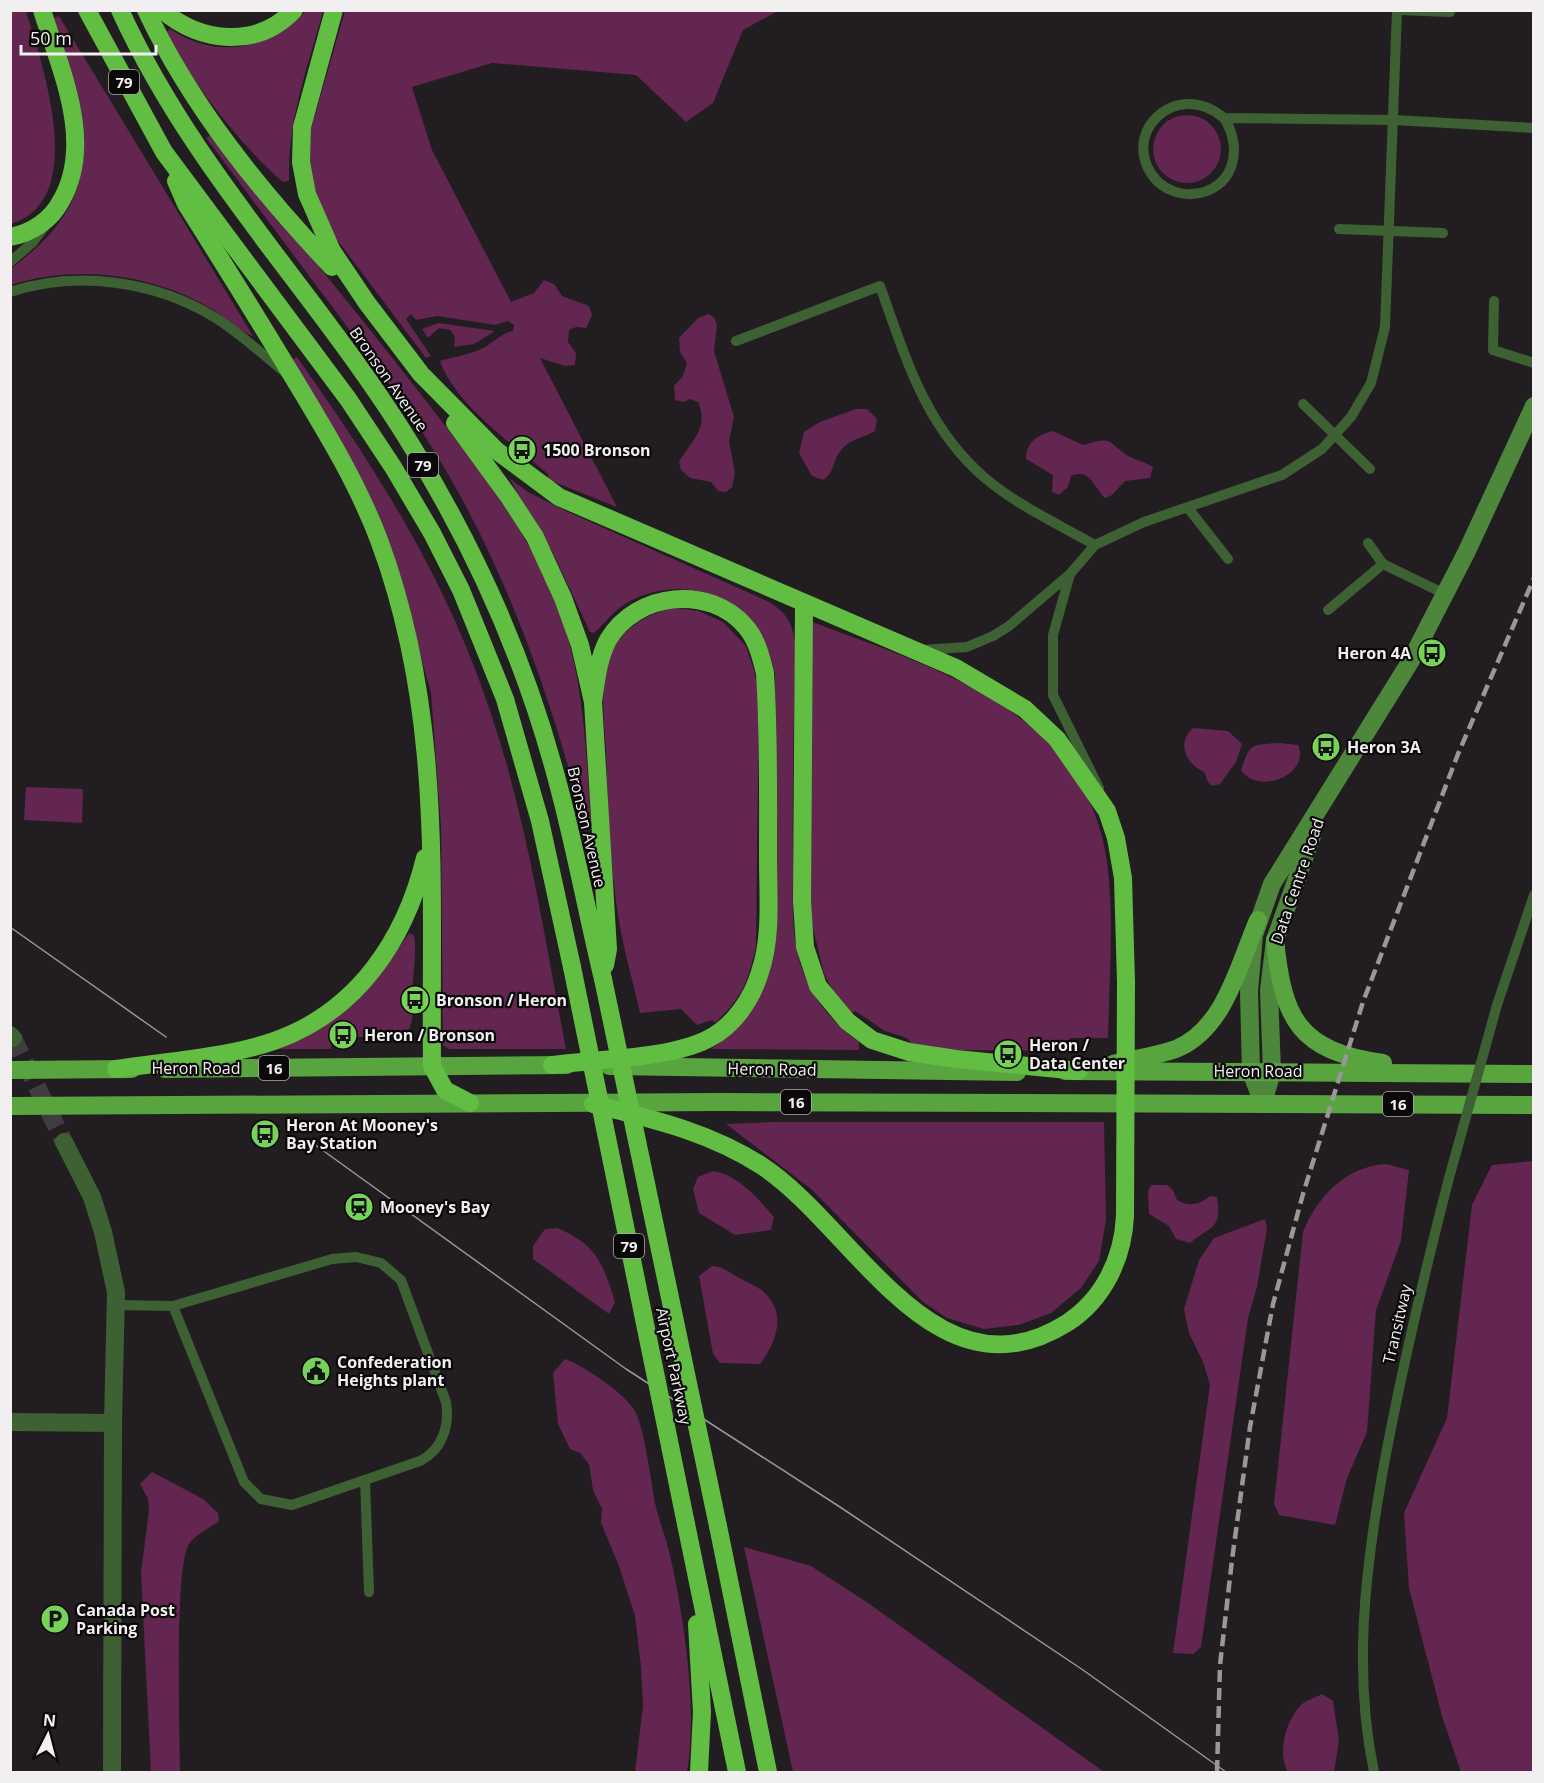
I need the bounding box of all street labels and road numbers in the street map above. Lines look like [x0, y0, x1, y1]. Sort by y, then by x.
road number: 79 [109, 70, 139, 94]
street label: Bronson Avenue [345, 322, 433, 436]
road number: 79 [408, 453, 438, 477]
street label: Bronson Avenue [562, 764, 612, 890]
street label: Data Centre Road [1265, 815, 1329, 947]
road number: 16 [259, 1056, 289, 1080]
street label: Heron Road [151, 1057, 241, 1079]
street label: Heron Road [727, 1057, 817, 1081]
street label: Heron Road [1213, 1060, 1303, 1082]
road number: 16 [781, 1090, 811, 1114]
road number: 16 [1383, 1092, 1413, 1116]
road number: 79 [614, 1234, 644, 1258]
street label: Transitway [1377, 1281, 1417, 1366]
street label: Airport Parkway [651, 1305, 697, 1428]

